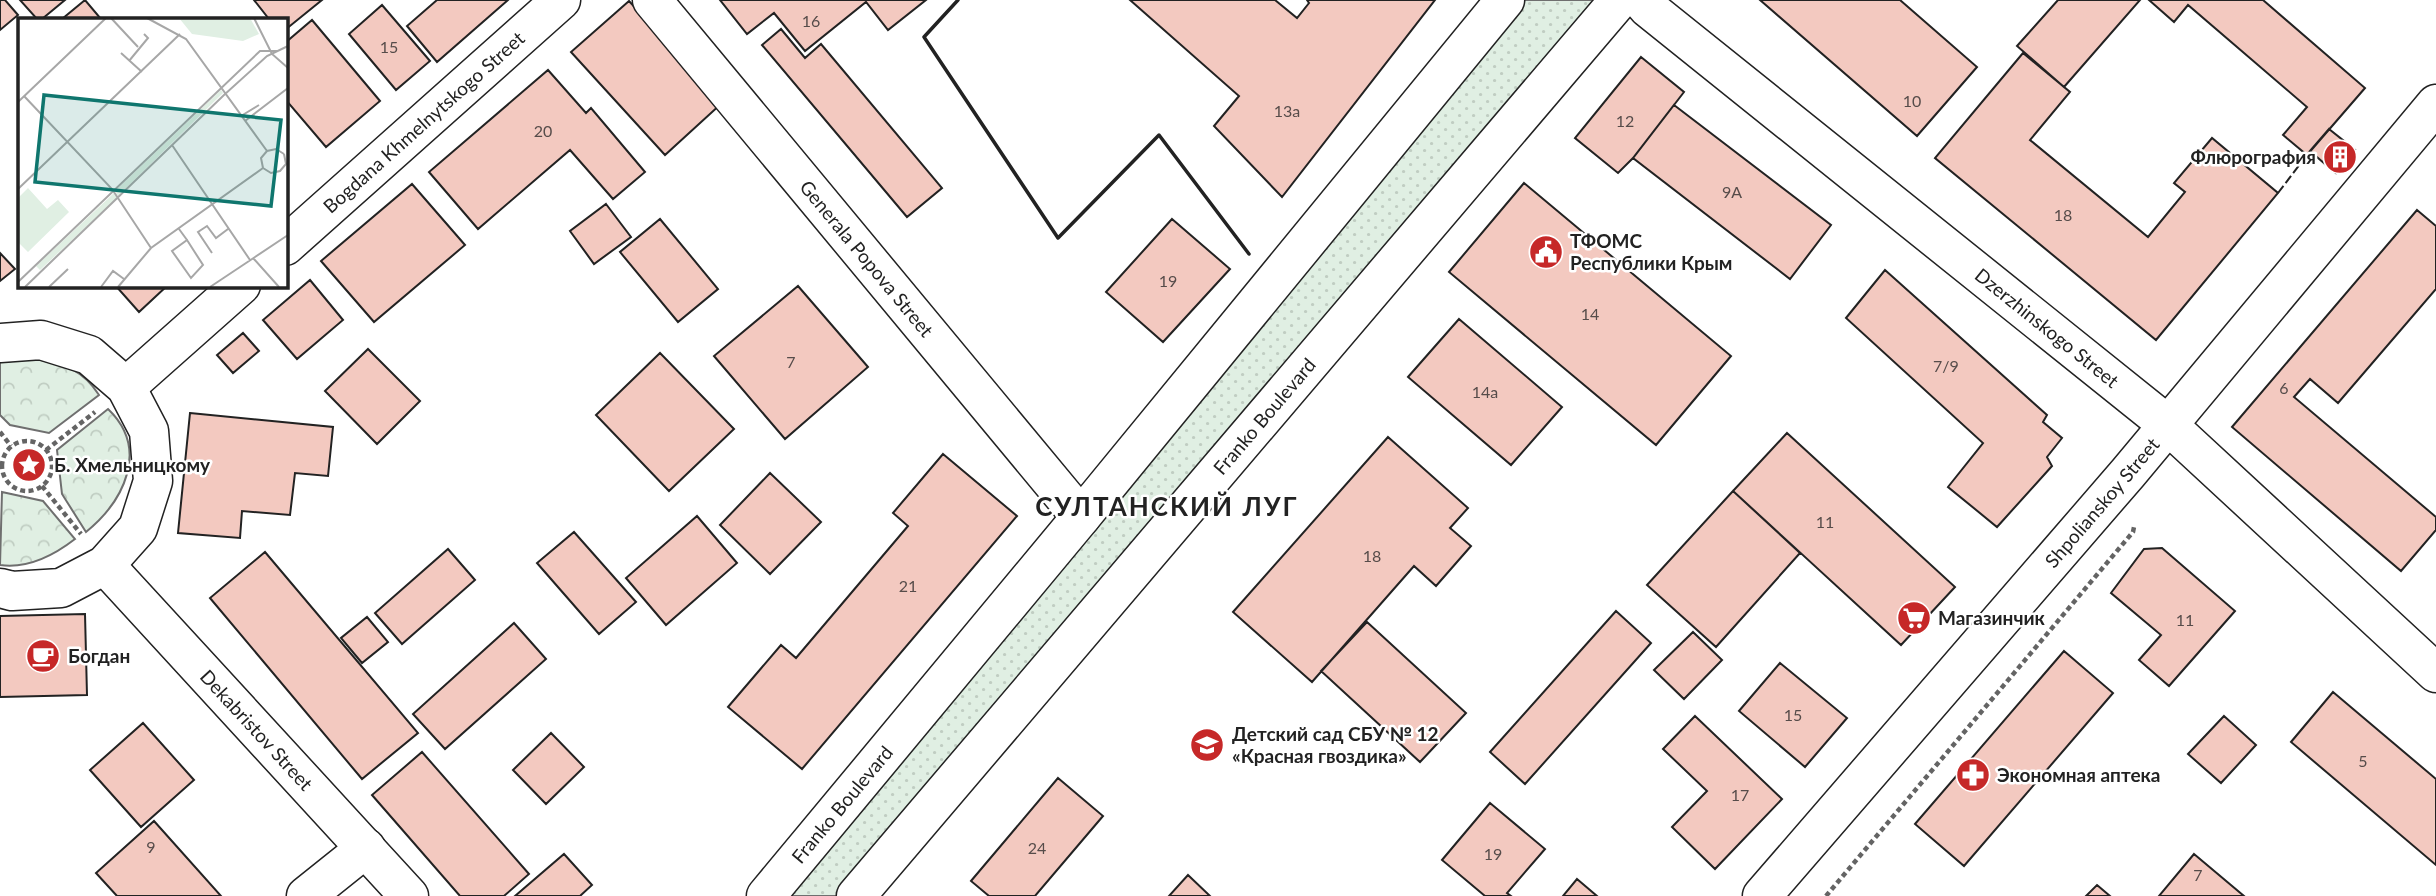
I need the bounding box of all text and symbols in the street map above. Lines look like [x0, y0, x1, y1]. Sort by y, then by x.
house number: 16 [802, 11, 820, 30]
inset map [18, 18, 287, 287]
street label: Bogdana Khmelnytskogo Street [318, 26, 529, 217]
house number: 15 [380, 37, 398, 56]
house number: 10 [1903, 91, 1921, 110]
house number: 13а [1274, 101, 1300, 120]
house number: 12 [1616, 111, 1634, 130]
house number: 20 [534, 121, 552, 140]
building icon: Флюрография [2321, 138, 2359, 176]
place label: Флюрография [2190, 145, 2316, 168]
street label: Generala Popova Street [795, 175, 939, 341]
house number: 9А [1722, 182, 1742, 201]
house number: 18 [2054, 205, 2072, 224]
place label: ТФОМС Республики Крым [1570, 229, 1732, 274]
public building icon: ТФОМС Республики Крым [1527, 233, 1565, 271]
street label: Dzerzhinskogo Street [1971, 263, 2124, 392]
house number: 19 [1159, 271, 1177, 290]
house number: 14 [1581, 304, 1599, 323]
house number: 7 [786, 352, 796, 371]
street label: Franko Boulevard [1208, 353, 1320, 479]
house number: 7/9 [1933, 356, 1959, 375]
house number: 6 [2279, 378, 2289, 397]
house number: 14а [1472, 382, 1498, 401]
street label: Shpolianskoy Street [2040, 433, 2164, 572]
place icon: Б. Хмельницкому [10, 446, 48, 484]
place label: Б. Хмельницкому [54, 453, 211, 476]
district label: СУЛТАНСКИЙ ЛУГ [1035, 490, 1299, 522]
house number: 11 [1816, 512, 1834, 531]
house number: 18 [1363, 546, 1381, 565]
house number: 21 [899, 576, 917, 595]
supermarket icon: Магазинчик [1895, 599, 1933, 637]
place label: Магазинчик [1938, 606, 2045, 629]
house number: 11 [2176, 610, 2194, 629]
cafe icon: Богдан [24, 637, 62, 675]
place label: Богдан [68, 644, 130, 667]
street label: Dekabristov Street [196, 665, 318, 795]
house number: 15 [1784, 705, 1802, 724]
place label: Детский сад СБУ № 12 «Красная гвоздика» [1232, 722, 1439, 767]
school or university icon: Детский сад СБУ № 12 «Красная гвоздика» [1188, 726, 1226, 764]
street label: Franko Boulevard [786, 741, 897, 868]
house number: 5 [2358, 751, 2368, 770]
pharmacy icon: Экономная аптека [1954, 756, 1992, 794]
place label: Экономная аптека [1997, 763, 2161, 786]
house number: 17 [1731, 785, 1749, 804]
house number: 9 [146, 837, 156, 856]
house number: 24 [1028, 838, 1046, 857]
house number: 19 [1484, 844, 1502, 863]
house number: 7 [2193, 865, 2203, 884]

